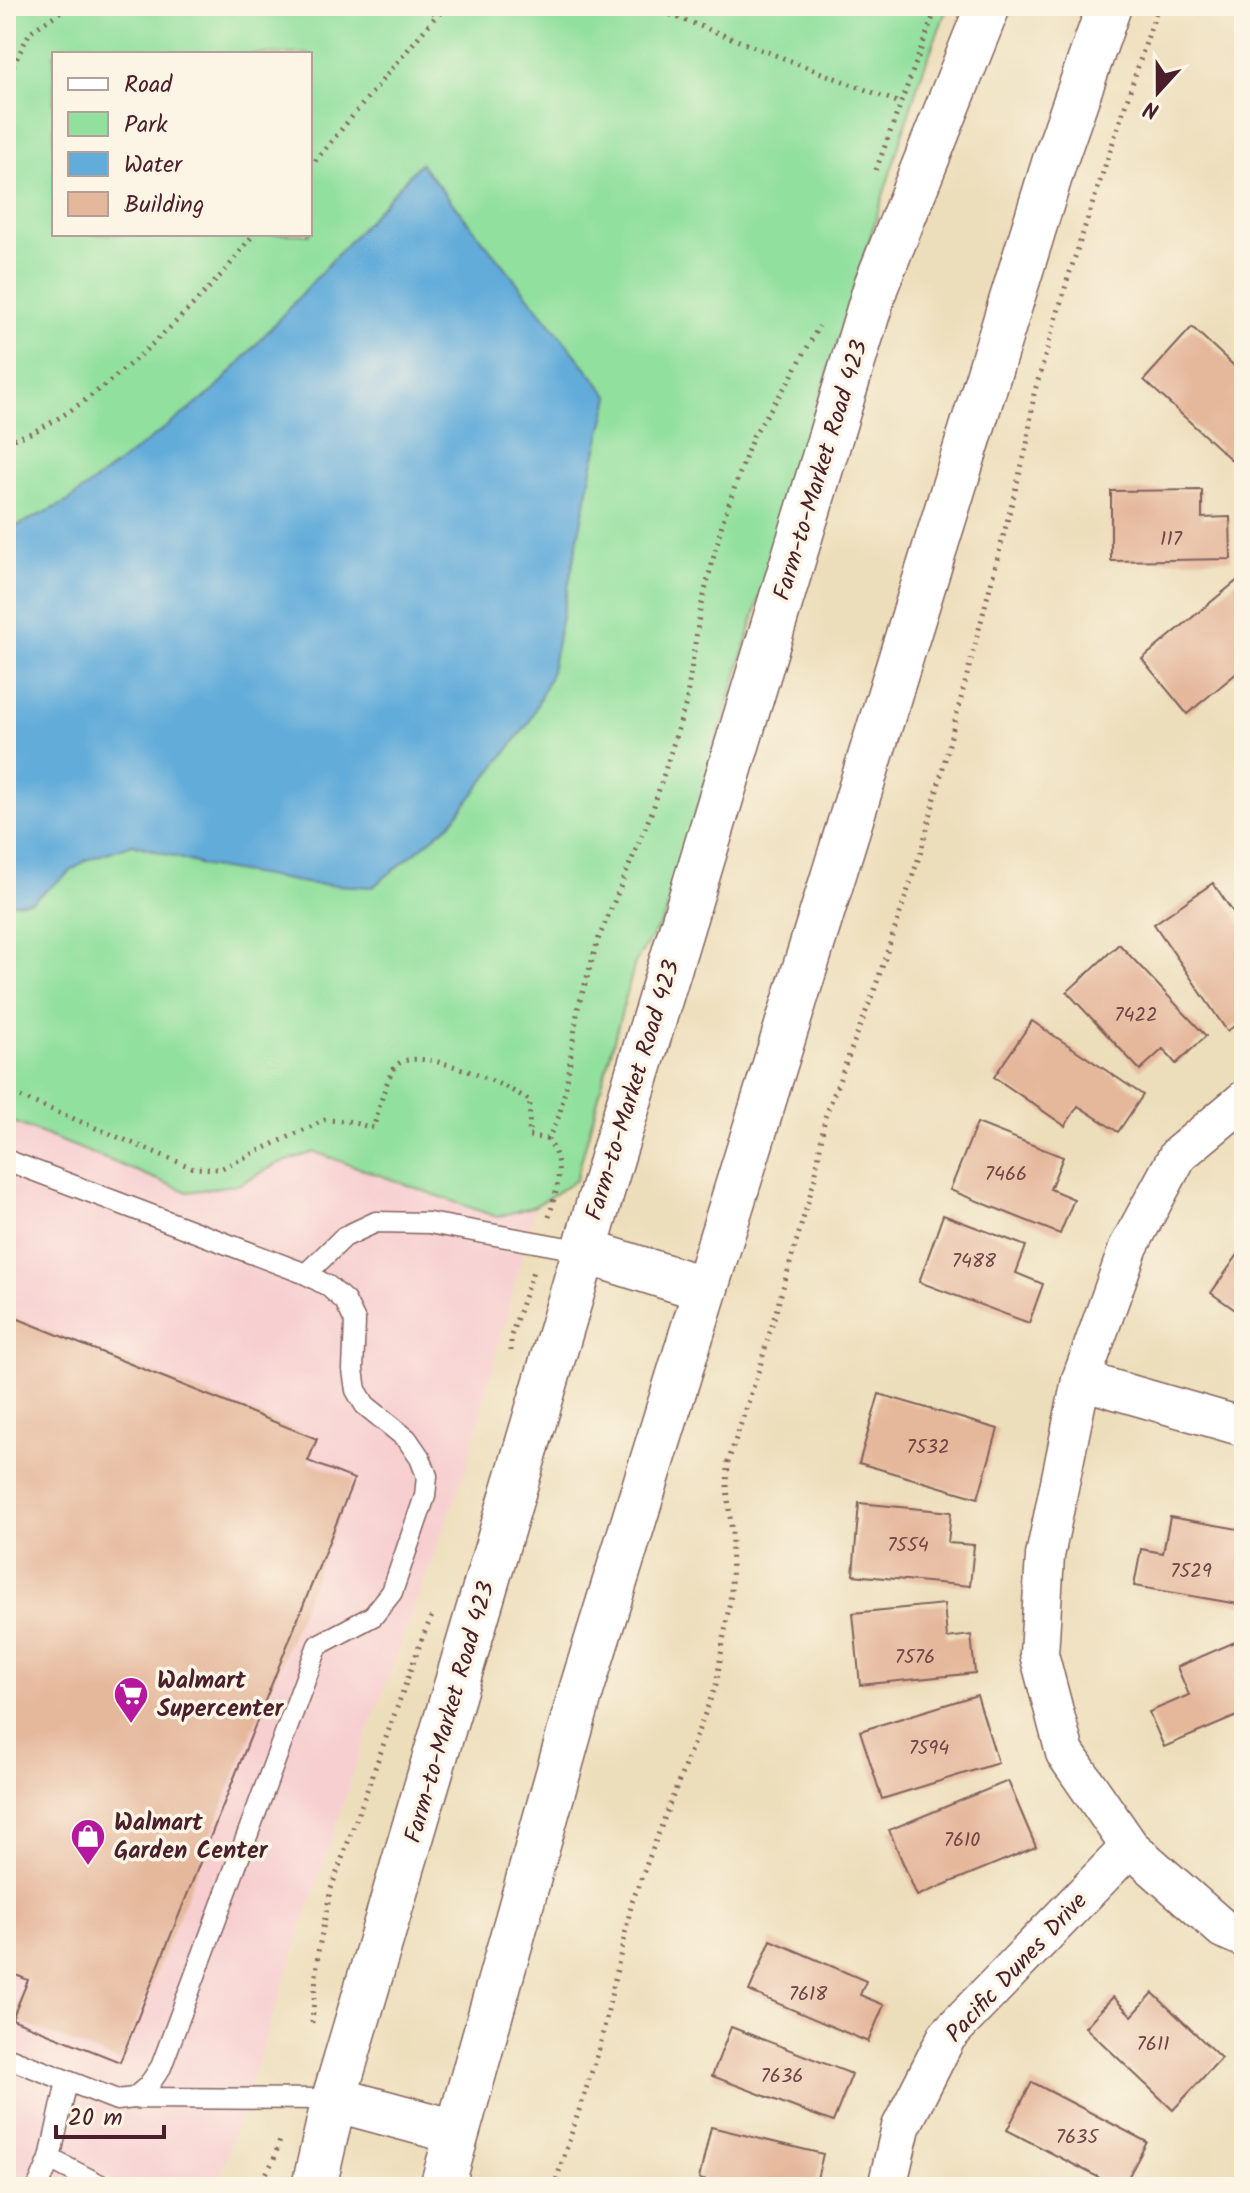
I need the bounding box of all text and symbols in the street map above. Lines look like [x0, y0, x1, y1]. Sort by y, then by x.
legend [52, 52, 312, 236]
north arrow [1118, 52, 1198, 132]
text: Road [124, 66, 173, 105]
text: N [1139, 89, 1164, 127]
text: Park [124, 106, 168, 145]
text: Water [124, 146, 184, 185]
text: Building [124, 186, 204, 225]
street label: Farm-to-Market Road 423 [763, 335, 880, 606]
house number: 117 [1160, 524, 1183, 556]
street label: Farm-to-Market Road 423 [575, 955, 692, 1226]
house number: 7422 [1114, 1000, 1158, 1032]
house number: 7466 [985, 1159, 1027, 1191]
house number: 7488 [952, 1246, 997, 1278]
house number: 7532 [907, 1432, 950, 1464]
house number: 7554 [887, 1530, 929, 1562]
house number: 7529 [1170, 1556, 1212, 1588]
street label: Farm-to-Market Road 423 [394, 1577, 507, 1848]
house number: 7576 [895, 1642, 935, 1674]
place label: Walmart Supercenter [157, 1662, 285, 1729]
supermarket icon: Walmart Supercenter [112, 1675, 150, 1725]
house number: 7594 [909, 1733, 949, 1765]
place label: Walmart Garden Center [114, 1804, 269, 1871]
shop icon: Walmart Garden Center [69, 1817, 107, 1867]
house number: 7610 [944, 1825, 980, 1857]
street label: Pacific Dunes Drive [937, 1884, 1098, 2052]
house number: 7618 [789, 1979, 828, 2011]
house number: 7611 [1137, 2029, 1169, 2061]
house number: 7636 [761, 2061, 803, 2093]
scale bar [56, 2089, 164, 2139]
text: 20 m [68, 2099, 123, 2138]
house number: 7635 [1056, 2122, 1100, 2154]

